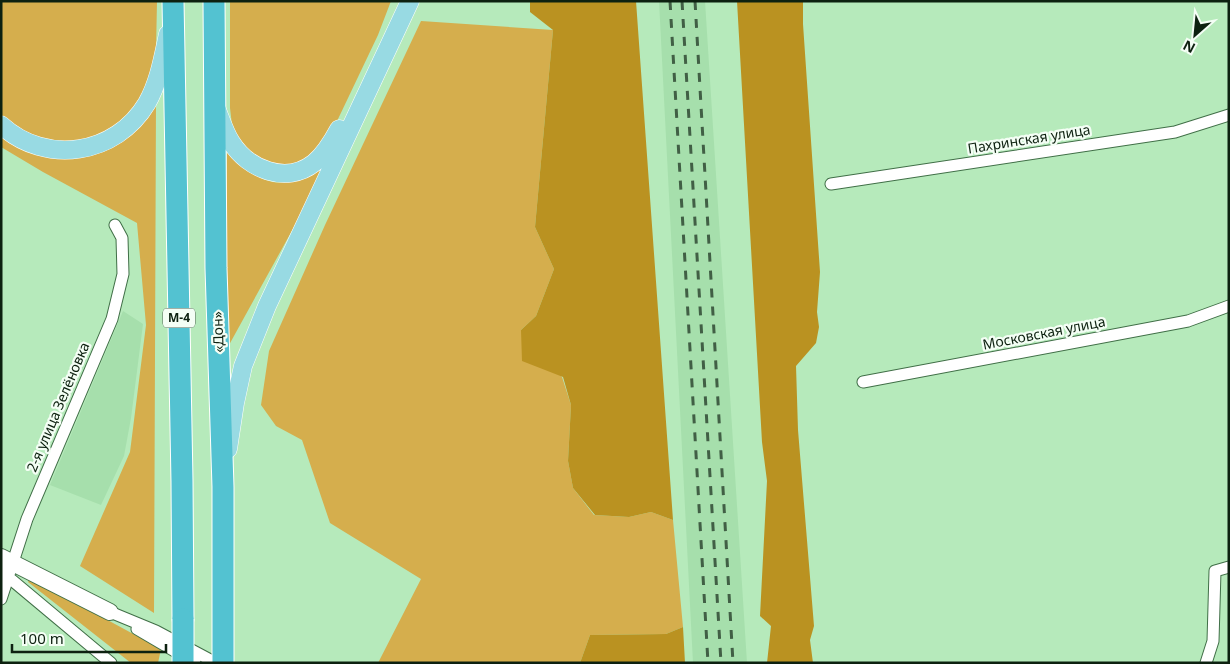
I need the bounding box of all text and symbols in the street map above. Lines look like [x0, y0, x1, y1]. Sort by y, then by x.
north arrow [1170, 10, 1220, 60]
text: N [1179, 36, 1198, 58]
street label: Пахринская улица [966, 119, 1092, 158]
road number: М-4 [163, 308, 195, 328]
street label: «Дон» [207, 311, 228, 353]
street label: Московская улица [981, 311, 1107, 354]
street label: 2-я улица Зелёновка [22, 339, 93, 475]
scale bar [12, 622, 166, 654]
text: 100 m [20, 628, 64, 648]

